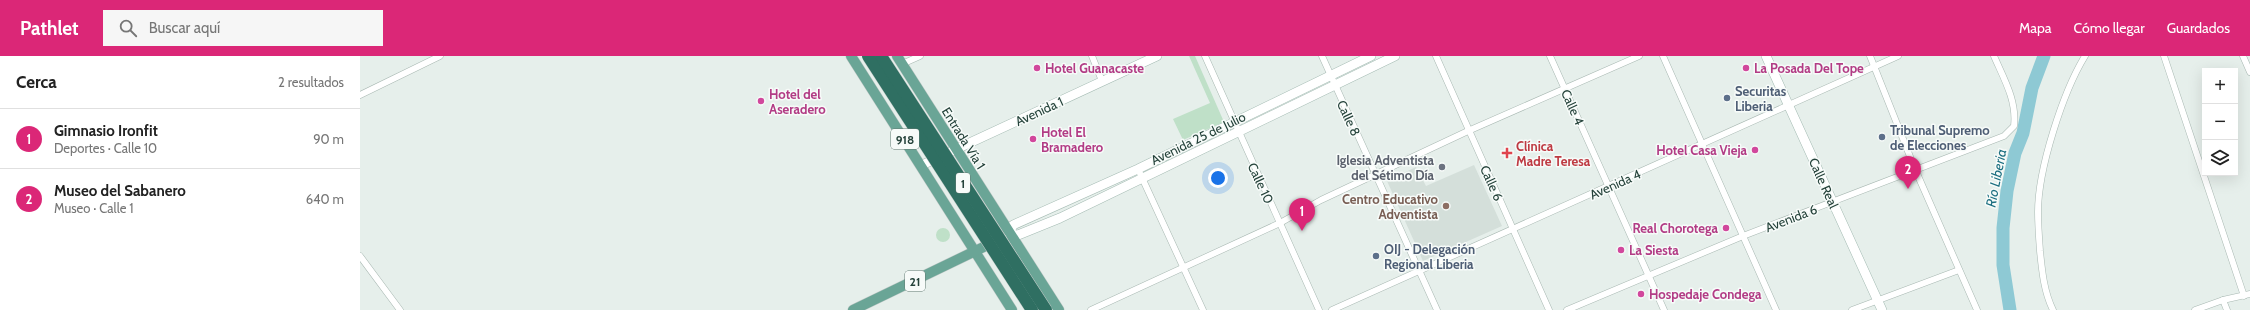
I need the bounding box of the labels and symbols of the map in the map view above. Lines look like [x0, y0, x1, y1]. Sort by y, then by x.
place label: Hotel Guanacaste [1045, 60, 1144, 76]
place label: La Posada Del Tope [1754, 60, 1864, 76]
marker: Hotel Guanacaste [1032, 63, 1042, 73]
marker: La Posada Del Tope [1741, 63, 1751, 73]
place label: Securitas Liberia [1735, 83, 1787, 114]
place label: Hotel del Aseradero [769, 86, 826, 117]
street label: Calle 4 [1558, 87, 1588, 128]
street label: Avenida 1 [1012, 93, 1066, 129]
marker: Securitas Liberia [1722, 93, 1732, 103]
marker: Hotel del Aseradero [756, 96, 766, 106]
street label: Calle 8 [1334, 97, 1364, 139]
street label: Entrada Vía 1 [939, 104, 989, 172]
street label: Avenida 25 de Julio [1148, 108, 1248, 168]
place label: Tribunal Supremo de Elecciones [1890, 122, 1990, 153]
place label: Hotel El Bramadero [1041, 124, 1104, 155]
road number: 918 [891, 129, 919, 149]
marker: Tribunal Supremo de Elecciones [1877, 132, 1887, 142]
marker: Hotel El Bramadero [1028, 134, 1038, 144]
place label: Clínica Madre Teresa [1516, 138, 1591, 169]
place label: Hotel Casa Vieja [1656, 142, 1748, 158]
marker: Hotel Casa Vieja [1750, 145, 1760, 155]
marker: Clínica Madre Teresa [1501, 147, 1513, 159]
water label: Río Liberia [1982, 147, 2010, 209]
place label: Iglesia Adventista del Sétimo Día [1336, 152, 1435, 183]
street label: Calle Real [1806, 155, 1842, 211]
pin: 2 [1895, 156, 1921, 189]
street label: Calle 10 [1245, 160, 1277, 206]
marker: Iglesia Adventista del Sétimo Día [1437, 162, 1447, 172]
street label: Calle 6 [1477, 163, 1507, 203]
street label: Avenida 4 [1587, 165, 1644, 202]
your location [1208, 168, 1228, 188]
road number: 1 [956, 173, 970, 193]
place label: Centro Educativo Adventista [1342, 191, 1439, 222]
pin: 1 [1289, 198, 1315, 231]
marker: Centro Educativo Adventista [1441, 201, 1451, 211]
street label: Avenida 6 [1763, 201, 1819, 235]
place label: Real Chorotega [1632, 220, 1719, 236]
marker: Real Chorotega [1721, 223, 1731, 233]
place label: OIJ - Delegación Regional Liberia [1384, 241, 1475, 272]
place label: La Siesta [1629, 242, 1679, 258]
marker: La Siesta [1616, 245, 1626, 255]
marker: OIJ - Delegación Regional Liberia [1371, 251, 1381, 261]
road number: 21 [905, 271, 925, 291]
place label: Hospedaje Condega [1649, 286, 1762, 302]
marker: Hospedaje Condega [1636, 289, 1646, 299]

